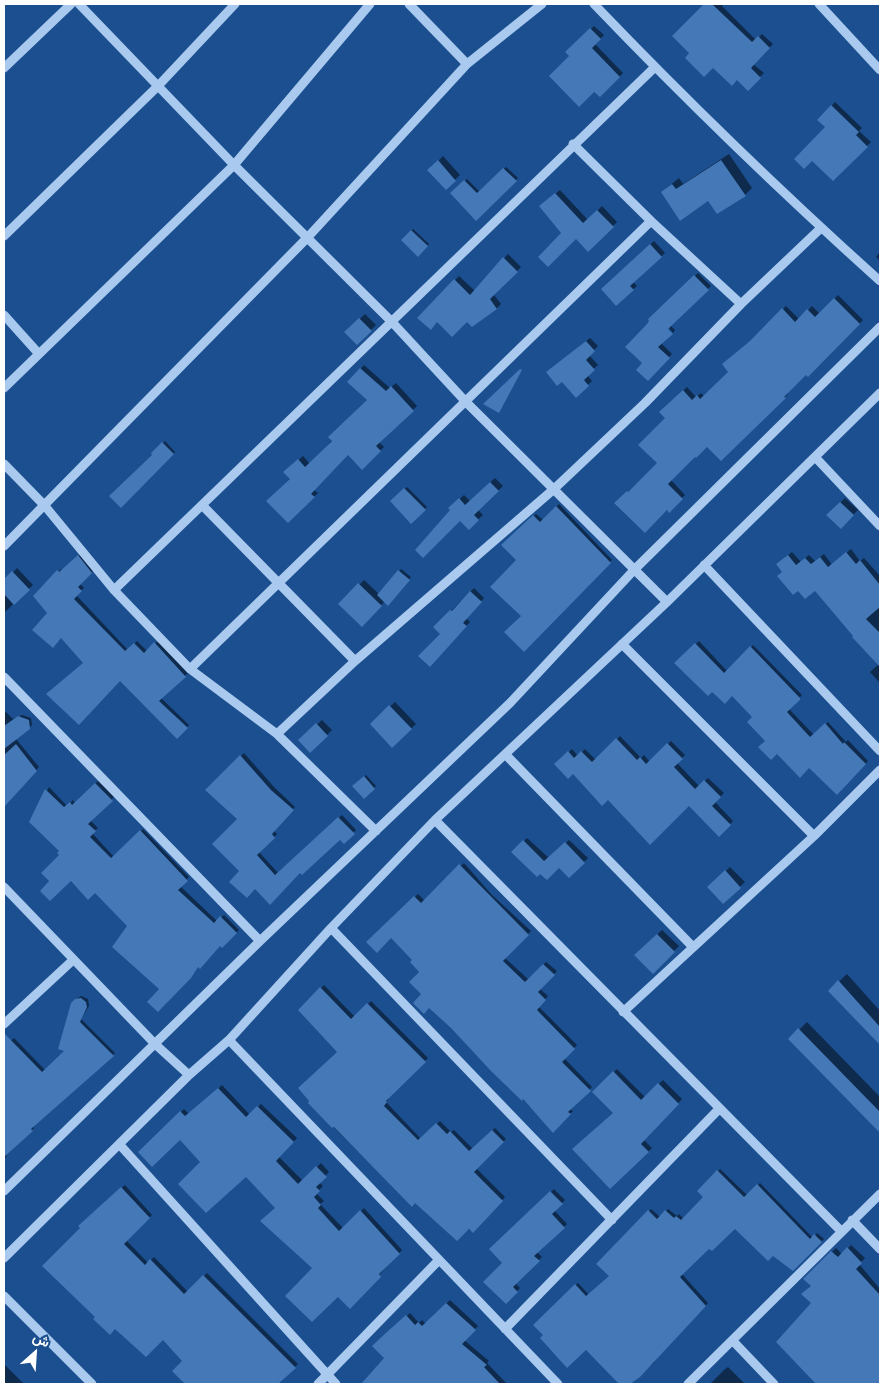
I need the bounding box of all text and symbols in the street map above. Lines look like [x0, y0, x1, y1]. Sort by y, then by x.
north arrow [10, 1328, 60, 1378]
text: ش [30, 1328, 53, 1351]

